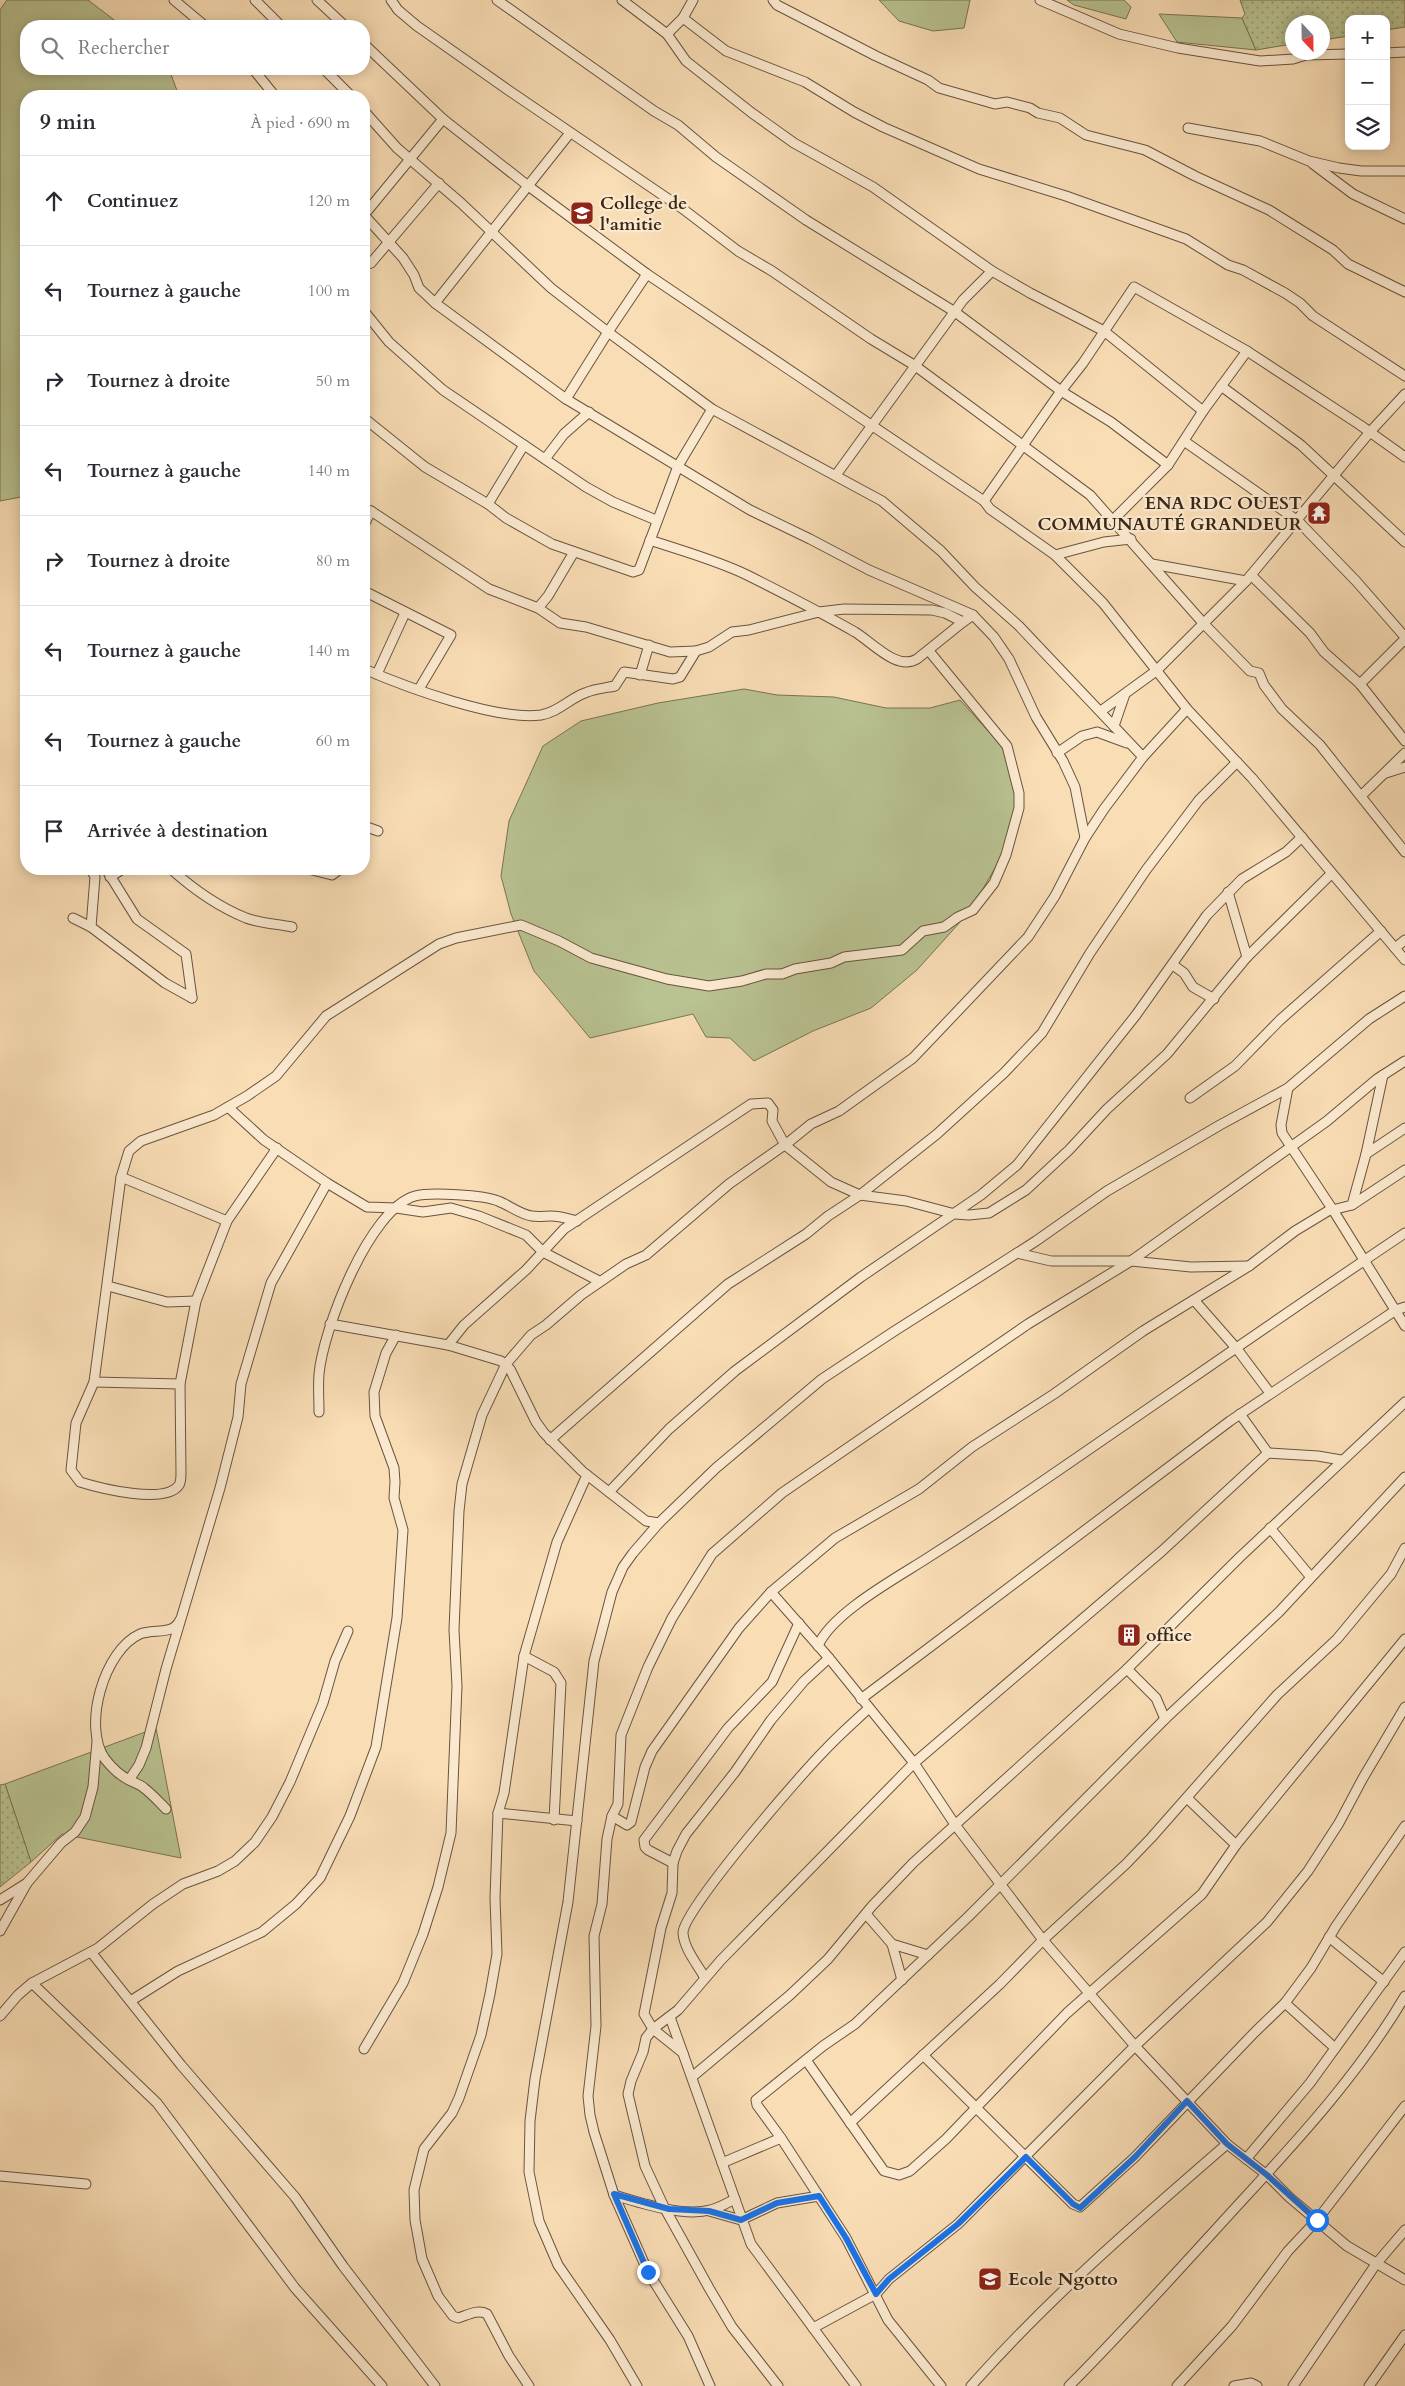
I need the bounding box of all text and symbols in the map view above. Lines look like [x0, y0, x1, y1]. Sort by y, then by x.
north arrow [1285, 15, 1330, 60]
map controls [1345, 15, 1390, 150]
button: + [1345, 15, 1390, 60]
search box [20, 20, 370, 75]
icon: search [38, 34, 66, 62]
text: Rechercher [78, 35, 169, 61]
button: − [1345, 60, 1390, 105]
button: layers [1345, 105, 1390, 150]
text: 9 min [40, 108, 96, 137]
text: À pied · 690 m [250, 112, 350, 134]
icon: ahead [40, 187, 68, 215]
text: Continuez [87, 188, 178, 214]
text: 120 m [308, 190, 350, 212]
place label: College de l'amitie [600, 191, 687, 237]
school or university icon: College de l'amitie [569, 200, 595, 226]
icon: left [40, 277, 68, 305]
text: Tournez à gauche [87, 278, 241, 304]
text: 100 m [308, 280, 350, 302]
icon: right [40, 367, 68, 395]
text: Tournez à droite [87, 368, 230, 394]
text: 50 m [316, 370, 350, 392]
icon: left [40, 457, 68, 485]
text: Tournez à gauche [87, 458, 241, 484]
text: 140 m [308, 460, 350, 482]
place label: ENA RDC OUEST COMMUNAUTÉ GRANDEUR [1037, 491, 1303, 537]
temple icon: ENA RDC OUEST COMMUNAUTÉ GRANDEUR [1306, 500, 1332, 526]
icon: right [40, 547, 68, 575]
text: Tournez à droite [87, 548, 230, 574]
text: 80 m [316, 550, 350, 572]
icon: left [40, 637, 68, 665]
text: Tournez à gauche [87, 638, 241, 664]
text: 140 m [308, 640, 350, 662]
icon: left [40, 727, 68, 755]
text: Tournez à gauche [87, 728, 241, 754]
text: 60 m [316, 730, 350, 752]
icon: arrive [40, 817, 68, 845]
text: Arrivée à destination [87, 818, 268, 844]
building icon: office [1116, 1622, 1142, 1648]
place label: office [1146, 1623, 1192, 1648]
route start [1306, 2209, 1329, 2232]
route end [637, 2261, 660, 2284]
school or university icon: Ecole Ngotto [977, 2266, 1003, 2292]
place label: Ecole Ngotto [1008, 2267, 1118, 2292]

